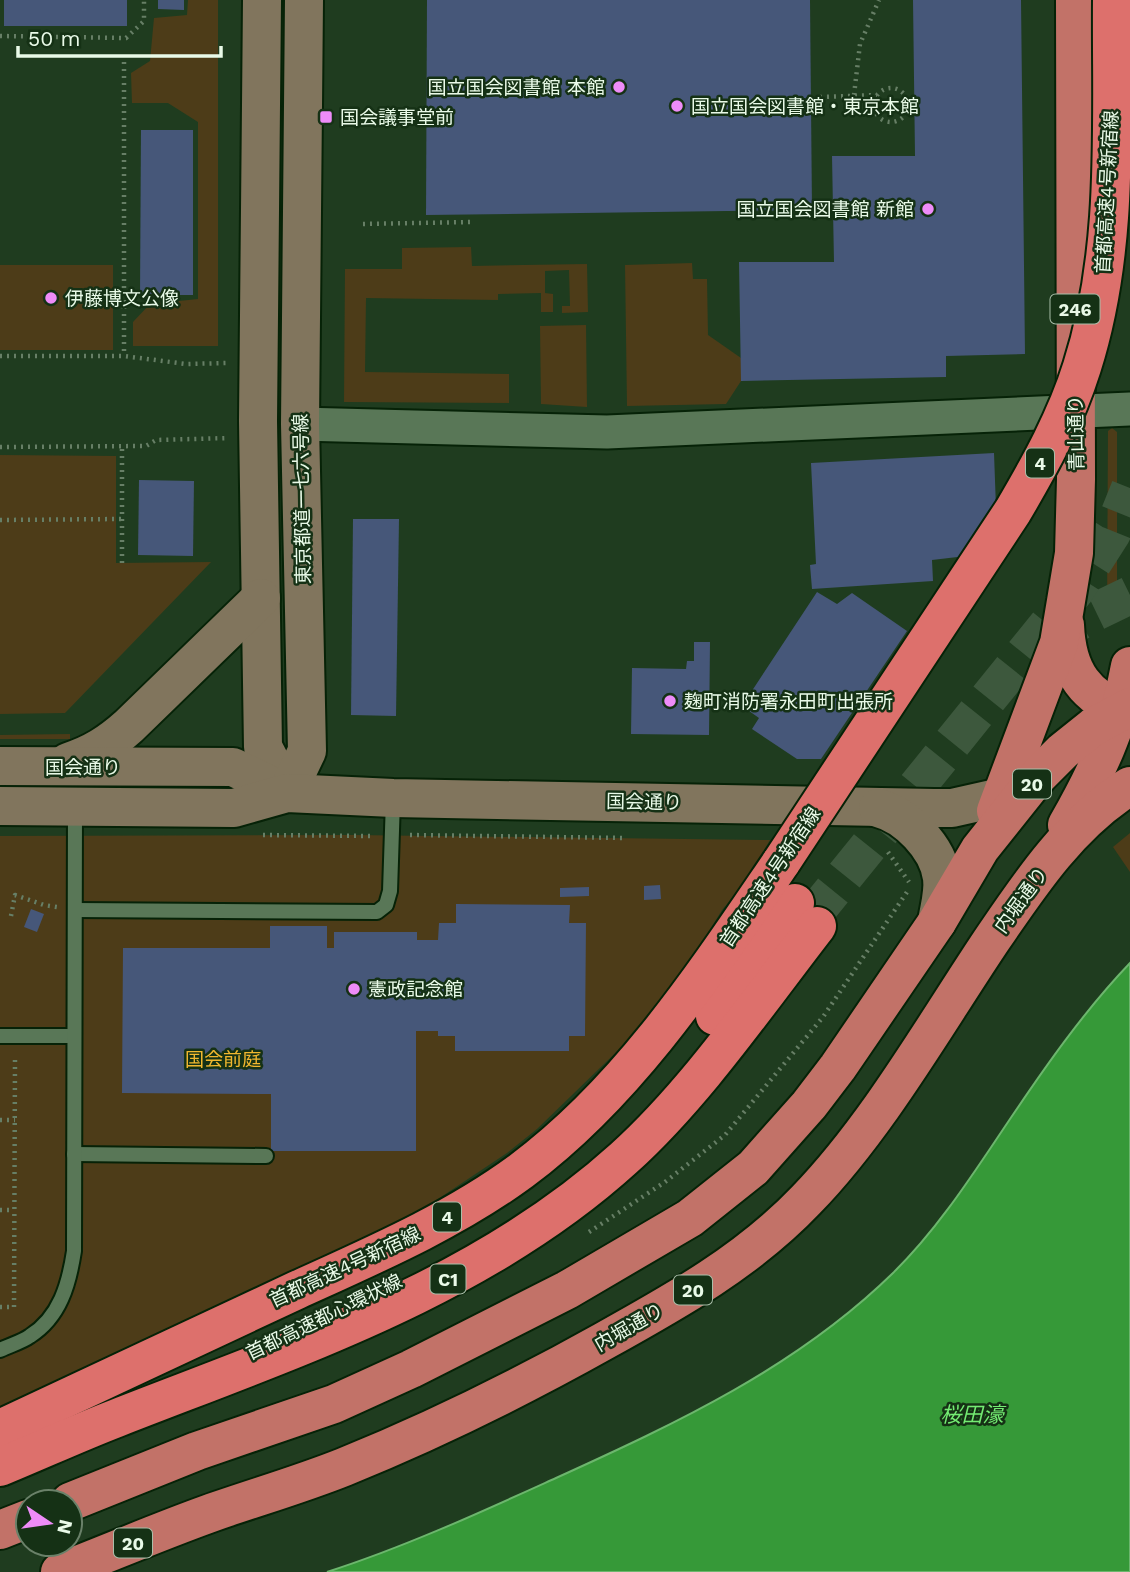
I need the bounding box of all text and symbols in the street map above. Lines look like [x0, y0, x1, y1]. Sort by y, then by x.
scale bar [18, 14, 220, 58]
text: 50 m [28, 26, 80, 51]
place label: 国立国会図書館 本館 [428, 76, 605, 99]
marker: 国立国会図書館 本館 [611, 79, 627, 95]
place label: 国立国会図書館・東京本館 [691, 95, 919, 118]
marker: 国立国会図書館・東京本館 [669, 98, 685, 114]
place label: 国会議事堂前 [340, 106, 454, 129]
marker: 国会議事堂前 [318, 109, 334, 125]
street label: 首都高速4号新宿線 [1091, 110, 1123, 274]
place label: 国立国会図書館 新館 [737, 198, 914, 221]
marker: 国立国会図書館 新館 [920, 201, 936, 217]
place label: 伊藤博文公像 [65, 287, 179, 310]
marker: 伊藤博文公像 [43, 290, 59, 306]
road number: 246 [1050, 295, 1100, 324]
street label: 青山通り [1064, 395, 1088, 471]
street label: 東京都道一七六号線 [289, 413, 315, 585]
road number: 4 [1026, 448, 1054, 477]
place label: 麹町消防署永田町出張所 [684, 690, 893, 713]
marker: 麹町消防署永田町出張所 [662, 693, 678, 709]
street label: 国会通り [45, 756, 121, 779]
road number: 20 [1013, 770, 1051, 798]
street label: 国会通り [606, 790, 682, 814]
street label: 首都高速4号新宿線 [715, 803, 825, 951]
street label: 内堀通り [989, 862, 1053, 938]
place label: 憲政記念館 [368, 978, 463, 1001]
marker: 憲政記念館 [346, 981, 362, 997]
park label: 国会前庭 [185, 1048, 261, 1071]
road number: 4 [433, 1202, 461, 1232]
street label: 首都高速4号新宿線 [266, 1222, 424, 1312]
road number: C1 [430, 1264, 466, 1294]
street label: 首都高速都心環状線 [242, 1269, 406, 1365]
road number: 20 [674, 1275, 712, 1304]
street label: 内堀通り [590, 1298, 668, 1356]
water label: 桜田濠 [941, 1402, 1006, 1427]
north arrow [14, 1488, 84, 1558]
text: N [52, 1517, 78, 1536]
road number: 20 [114, 1528, 152, 1558]

